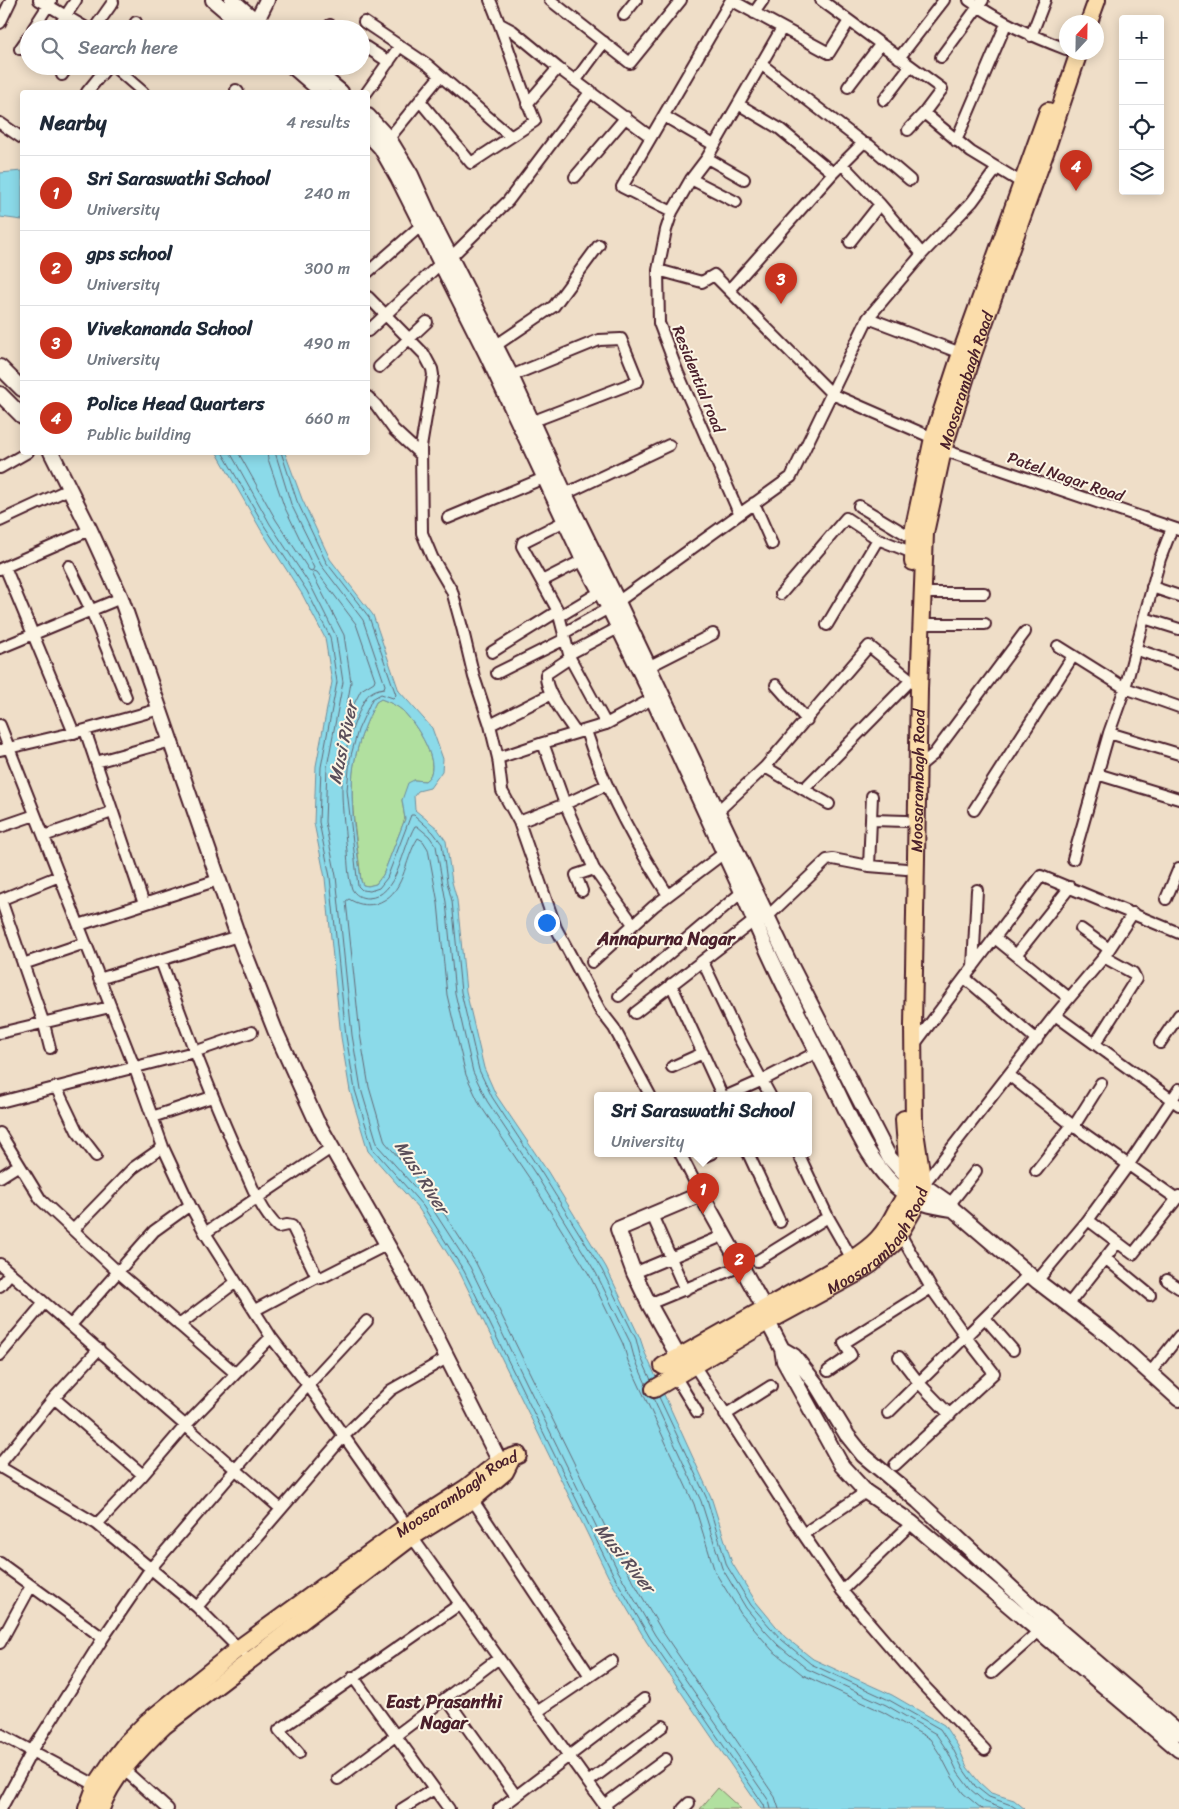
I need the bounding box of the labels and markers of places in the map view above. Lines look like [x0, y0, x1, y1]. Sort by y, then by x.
pin: 4 [1060, 150, 1092, 191]
pin: 3 [765, 263, 797, 304]
pin: 1 [687, 1173, 719, 1214]
pin: 2 [723, 1243, 755, 1284]

